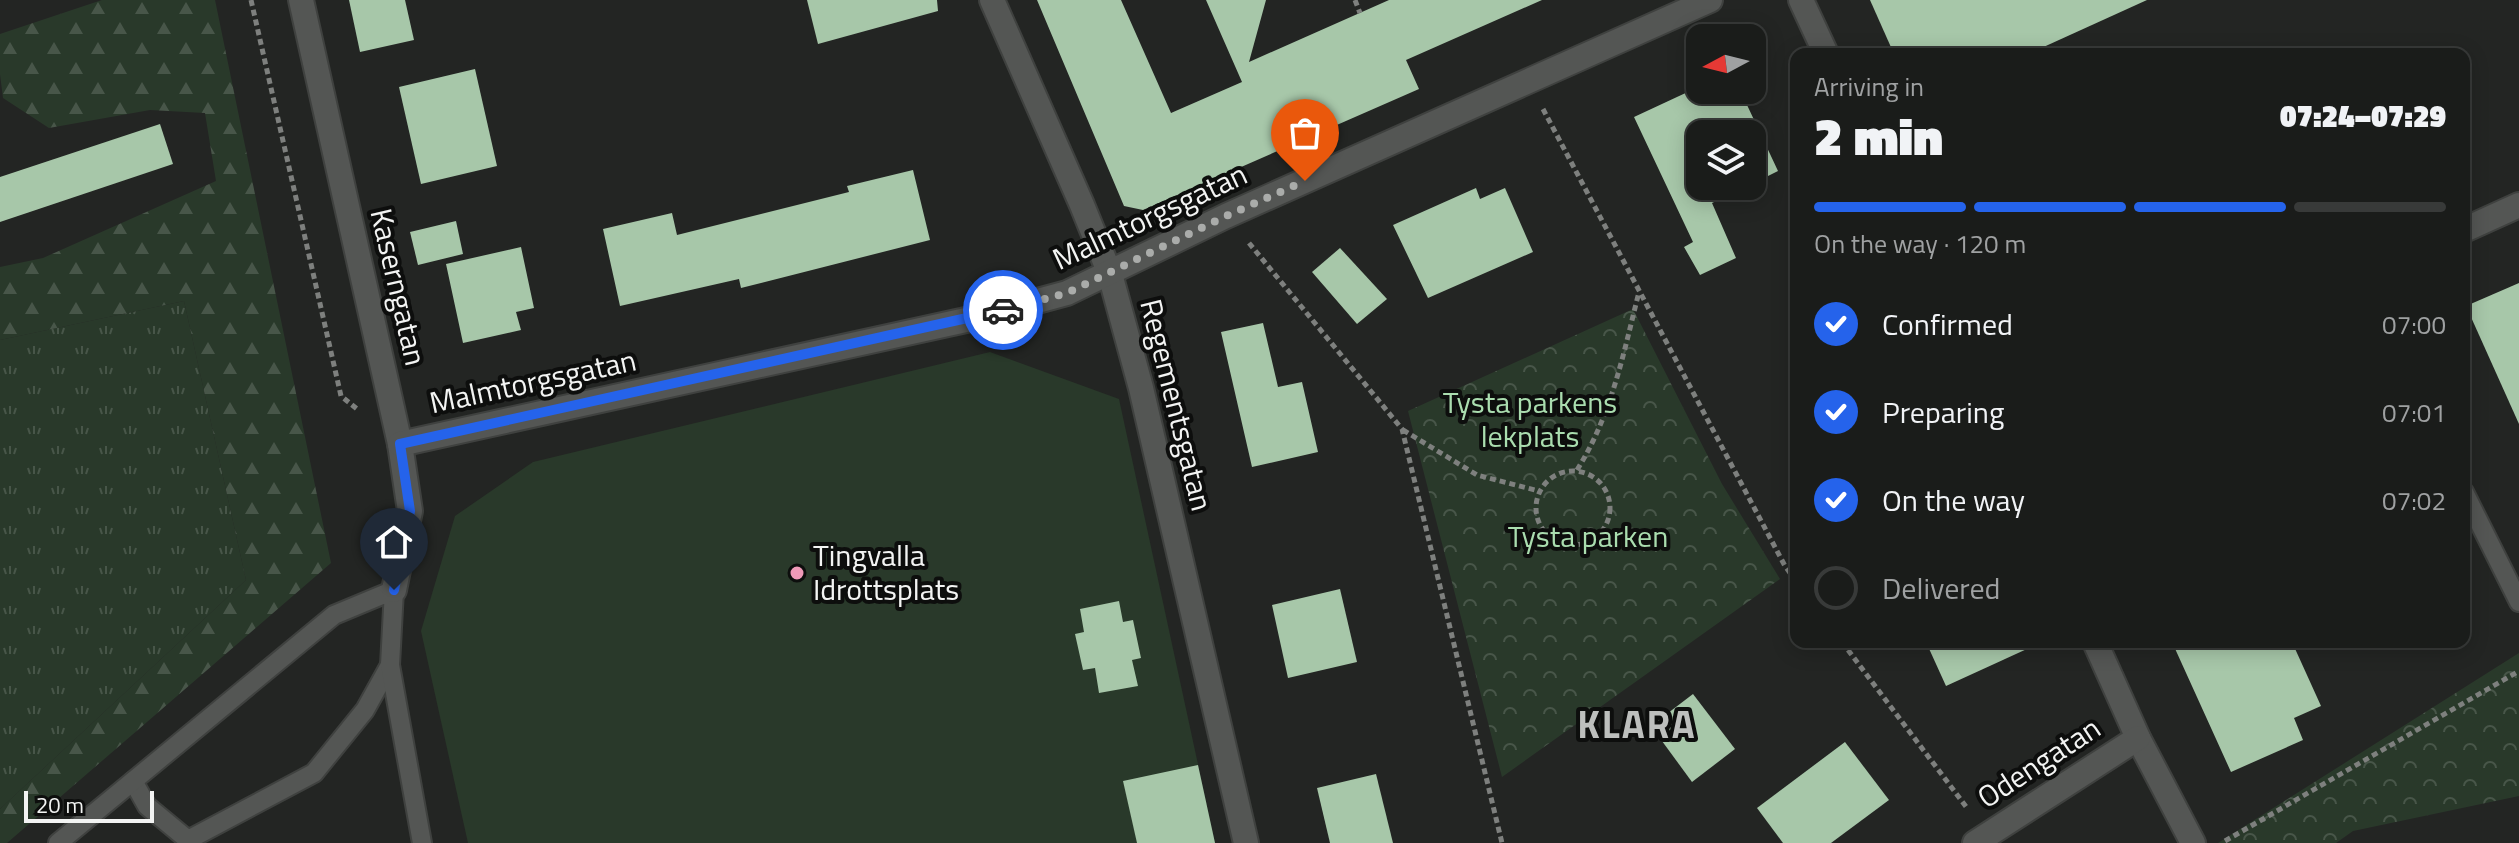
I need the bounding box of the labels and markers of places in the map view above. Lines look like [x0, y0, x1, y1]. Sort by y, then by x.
pin [1271, 99, 1339, 181]
pin [360, 508, 428, 590]
place label: Tingvalla Idrottsplats [813, 532, 959, 612]
marker: Tingvalla Idrottsplats [788, 564, 806, 582]

